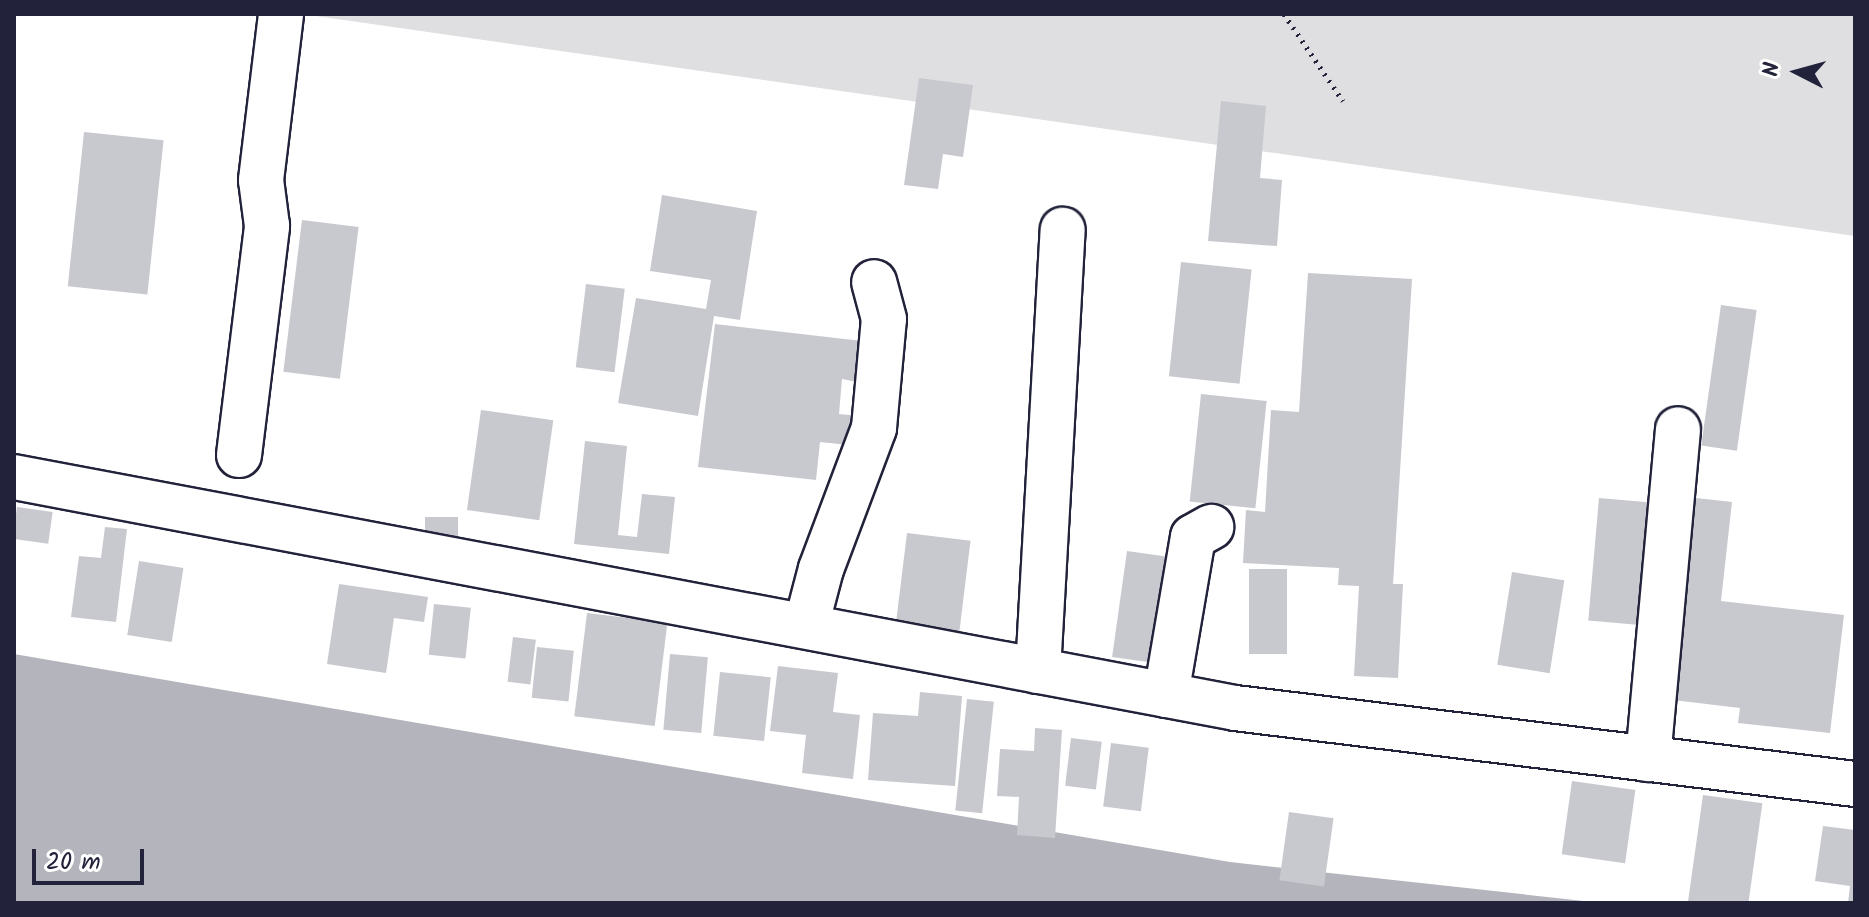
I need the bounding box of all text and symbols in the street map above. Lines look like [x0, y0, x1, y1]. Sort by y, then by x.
north arrow [1757, 32, 1837, 112]
text: N [1755, 61, 1791, 78]
scale bar [36, 833, 148, 883]
text: 20 m [46, 843, 101, 882]

